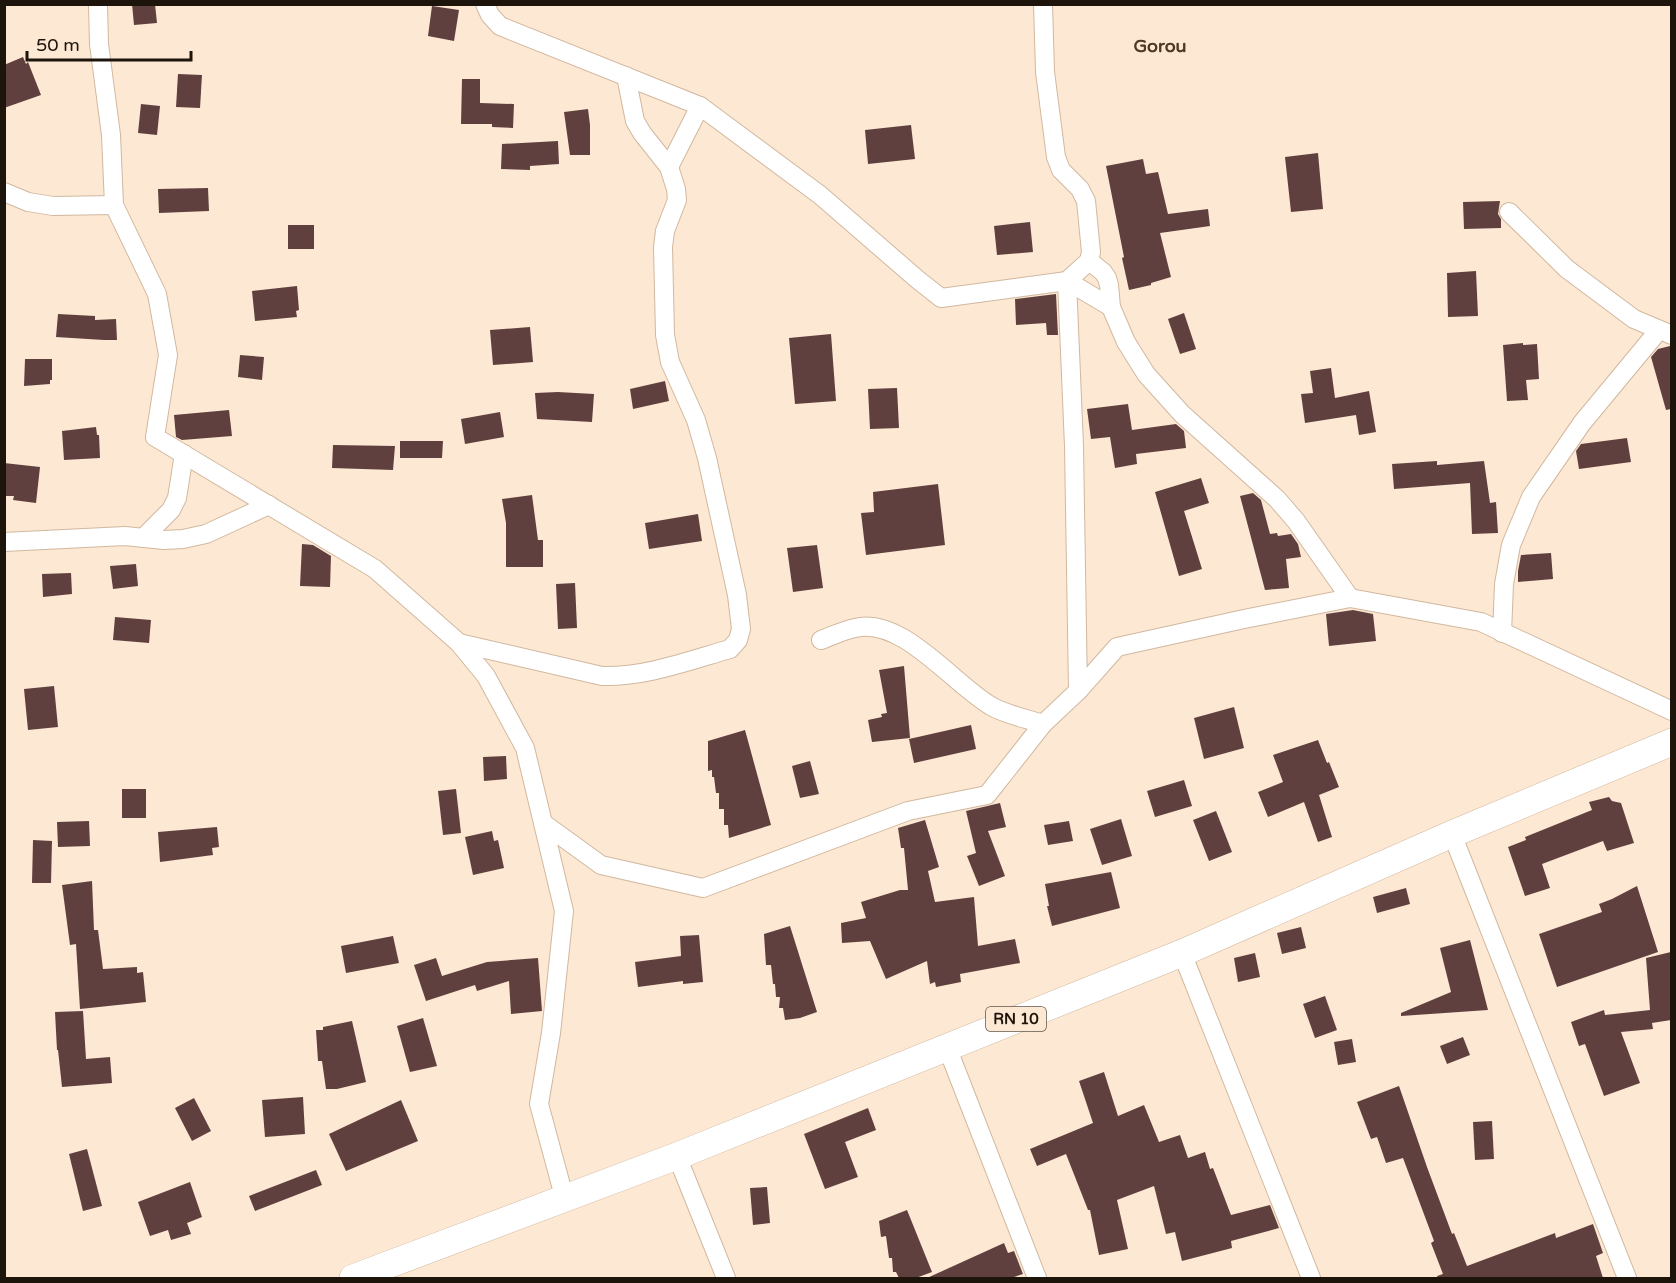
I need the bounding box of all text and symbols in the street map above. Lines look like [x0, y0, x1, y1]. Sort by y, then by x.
scale bar [27, 24, 190, 62]
text: 50 m [36, 34, 80, 56]
district label: Gorou [1133, 35, 1187, 57]
road number: RN 10 [986, 1007, 1046, 1031]

